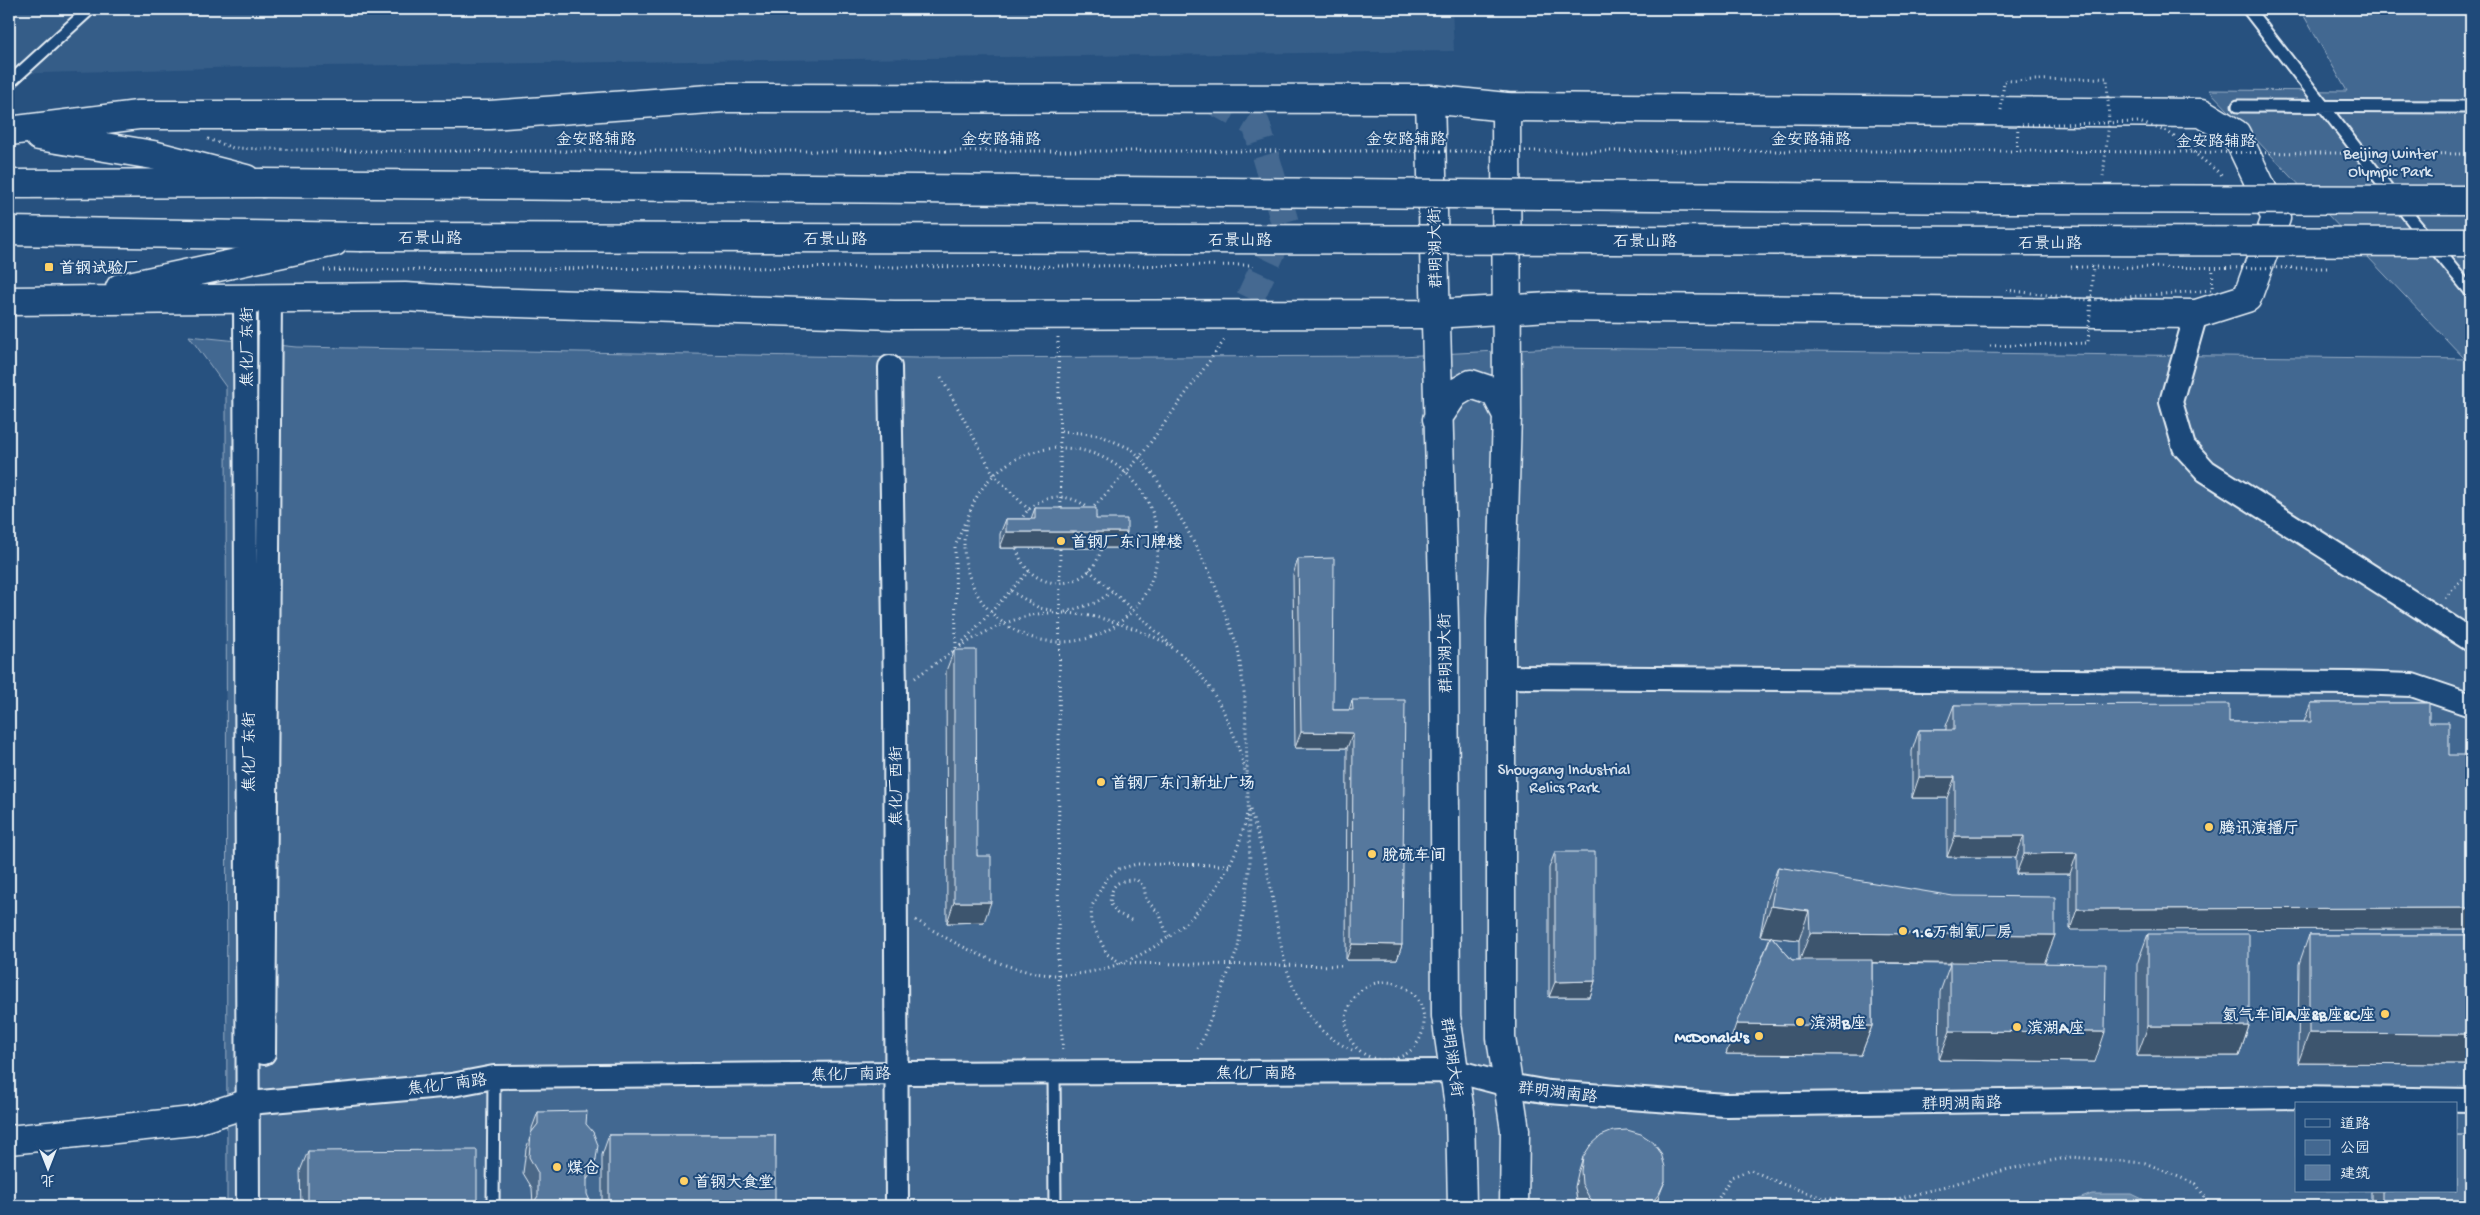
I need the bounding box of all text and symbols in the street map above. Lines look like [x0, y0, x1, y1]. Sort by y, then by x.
street label: 金安路辅路 [556, 130, 636, 151]
street label: 金安路辅路 [961, 130, 1041, 151]
street label: 金安路辅路 [1366, 130, 1446, 151]
street label: 金安路辅路 [1771, 130, 1851, 151]
street label: 金安路辅路 [2176, 132, 2256, 153]
park label: Beijing Winter Olympic Park [2342, 146, 2438, 183]
street label: 群明湖大街 [1426, 208, 1448, 288]
street label: 石景山路 [398, 229, 462, 250]
street label: 石景山路 [803, 230, 867, 251]
street label: 石景山路 [1208, 231, 1272, 252]
street label: 石景山路 [1613, 232, 1677, 253]
street label: 石景山路 [2018, 234, 2082, 255]
place label: 首钢试验厂 [59, 259, 139, 280]
marker: 首钢试验厂 [43, 261, 55, 273]
street label: 焦化厂东街 [239, 307, 259, 387]
place label: 首钢厂东门牌楼 [1071, 533, 1183, 554]
marker: 首钢厂东门牌楼 [1055, 535, 1067, 547]
street label: 群明湖大街 [1436, 613, 1458, 693]
street label: 焦化厂东街 [241, 712, 261, 792]
street label: 焦化厂西街 [888, 746, 908, 826]
park label: Shougang Industrial Relics Park [1498, 762, 1630, 799]
place label: 首钢厂东门新址广场 [1111, 774, 1255, 795]
marker: 首钢厂东门新址广场 [1095, 776, 1107, 788]
place label: 腾讯演播厅 [2219, 819, 2299, 840]
marker: 腾讯演播厅 [2203, 821, 2215, 833]
place label: 脱硫车间 [1382, 846, 1446, 867]
marker: 脱硫车间 [1366, 848, 1378, 860]
place label: 1.6万制氧厂房 [1912, 923, 2013, 944]
marker: 1.6万制氧厂房 [1897, 925, 1909, 937]
place label: 氮气车间A座&B座&C座 [2222, 1006, 2375, 1027]
marker: 氮气车间A座&B座&C座 [2379, 1008, 2391, 1020]
place label: 滨湖B座 [1810, 1014, 1866, 1035]
street label: 群明湖大街 [1435, 1016, 1465, 1098]
marker: 滨湖B座 [1794, 1016, 1806, 1028]
place label: 滨湖A座 [2027, 1019, 2084, 1040]
marker: 滨湖A座 [2011, 1021, 2023, 1033]
place label: McDonald's [1674, 1030, 1750, 1049]
marker: McDonald's [1753, 1030, 1765, 1042]
street label: 焦化厂南路 [811, 1064, 891, 1087]
street label: 焦化厂南路 [1216, 1064, 1296, 1085]
street label: 焦化厂南路 [406, 1070, 488, 1101]
street label: 群明湖南路 [1517, 1078, 1599, 1109]
street label: 群明湖南路 [1922, 1093, 2002, 1116]
legend [2295, 1102, 2458, 1192]
text: 道路 [2340, 1116, 2370, 1134]
text: 公园 [2340, 1140, 2370, 1158]
north arrow [22, 1142, 72, 1192]
place label: 煤仓 [567, 1159, 599, 1180]
marker: 煤仓 [551, 1161, 563, 1173]
text: 建筑 [2340, 1166, 2370, 1184]
text: 北 [41, 1170, 55, 1187]
place label: 首钢大食堂 [694, 1173, 774, 1194]
marker: 首钢大食堂 [678, 1175, 690, 1187]

